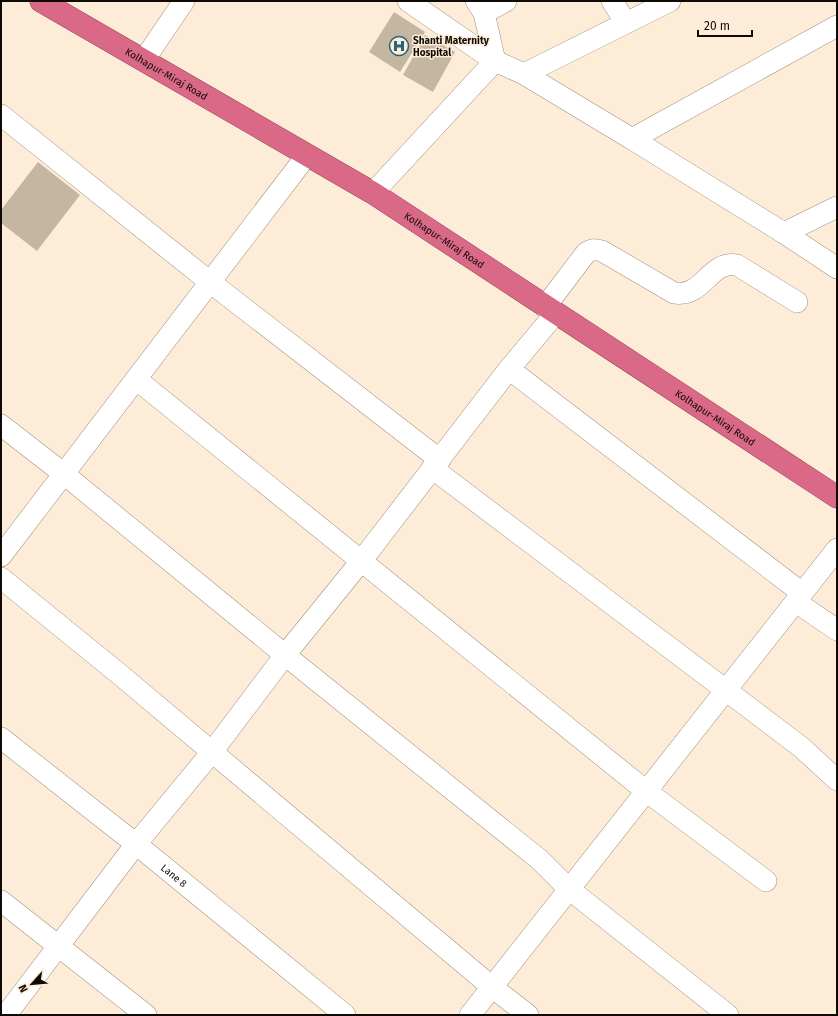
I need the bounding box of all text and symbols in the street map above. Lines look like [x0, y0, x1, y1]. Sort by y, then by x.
scale bar [698, 12, 752, 38]
text: 20 m [704, 19, 730, 33]
hospital icon: Shanti Maternity Hospital [388, 35, 410, 57]
place label: Shanti Maternity Hospital [413, 35, 490, 59]
street label: Kolhapur-Miraj Road [123, 46, 209, 103]
street label: Kolhapur-Miraj Road [402, 210, 486, 271]
street label: Kolhapur-Miraj Road [673, 388, 757, 449]
street label: Lane 8 [158, 862, 189, 890]
north arrow [12, 964, 52, 1004]
text: N [16, 982, 31, 995]

